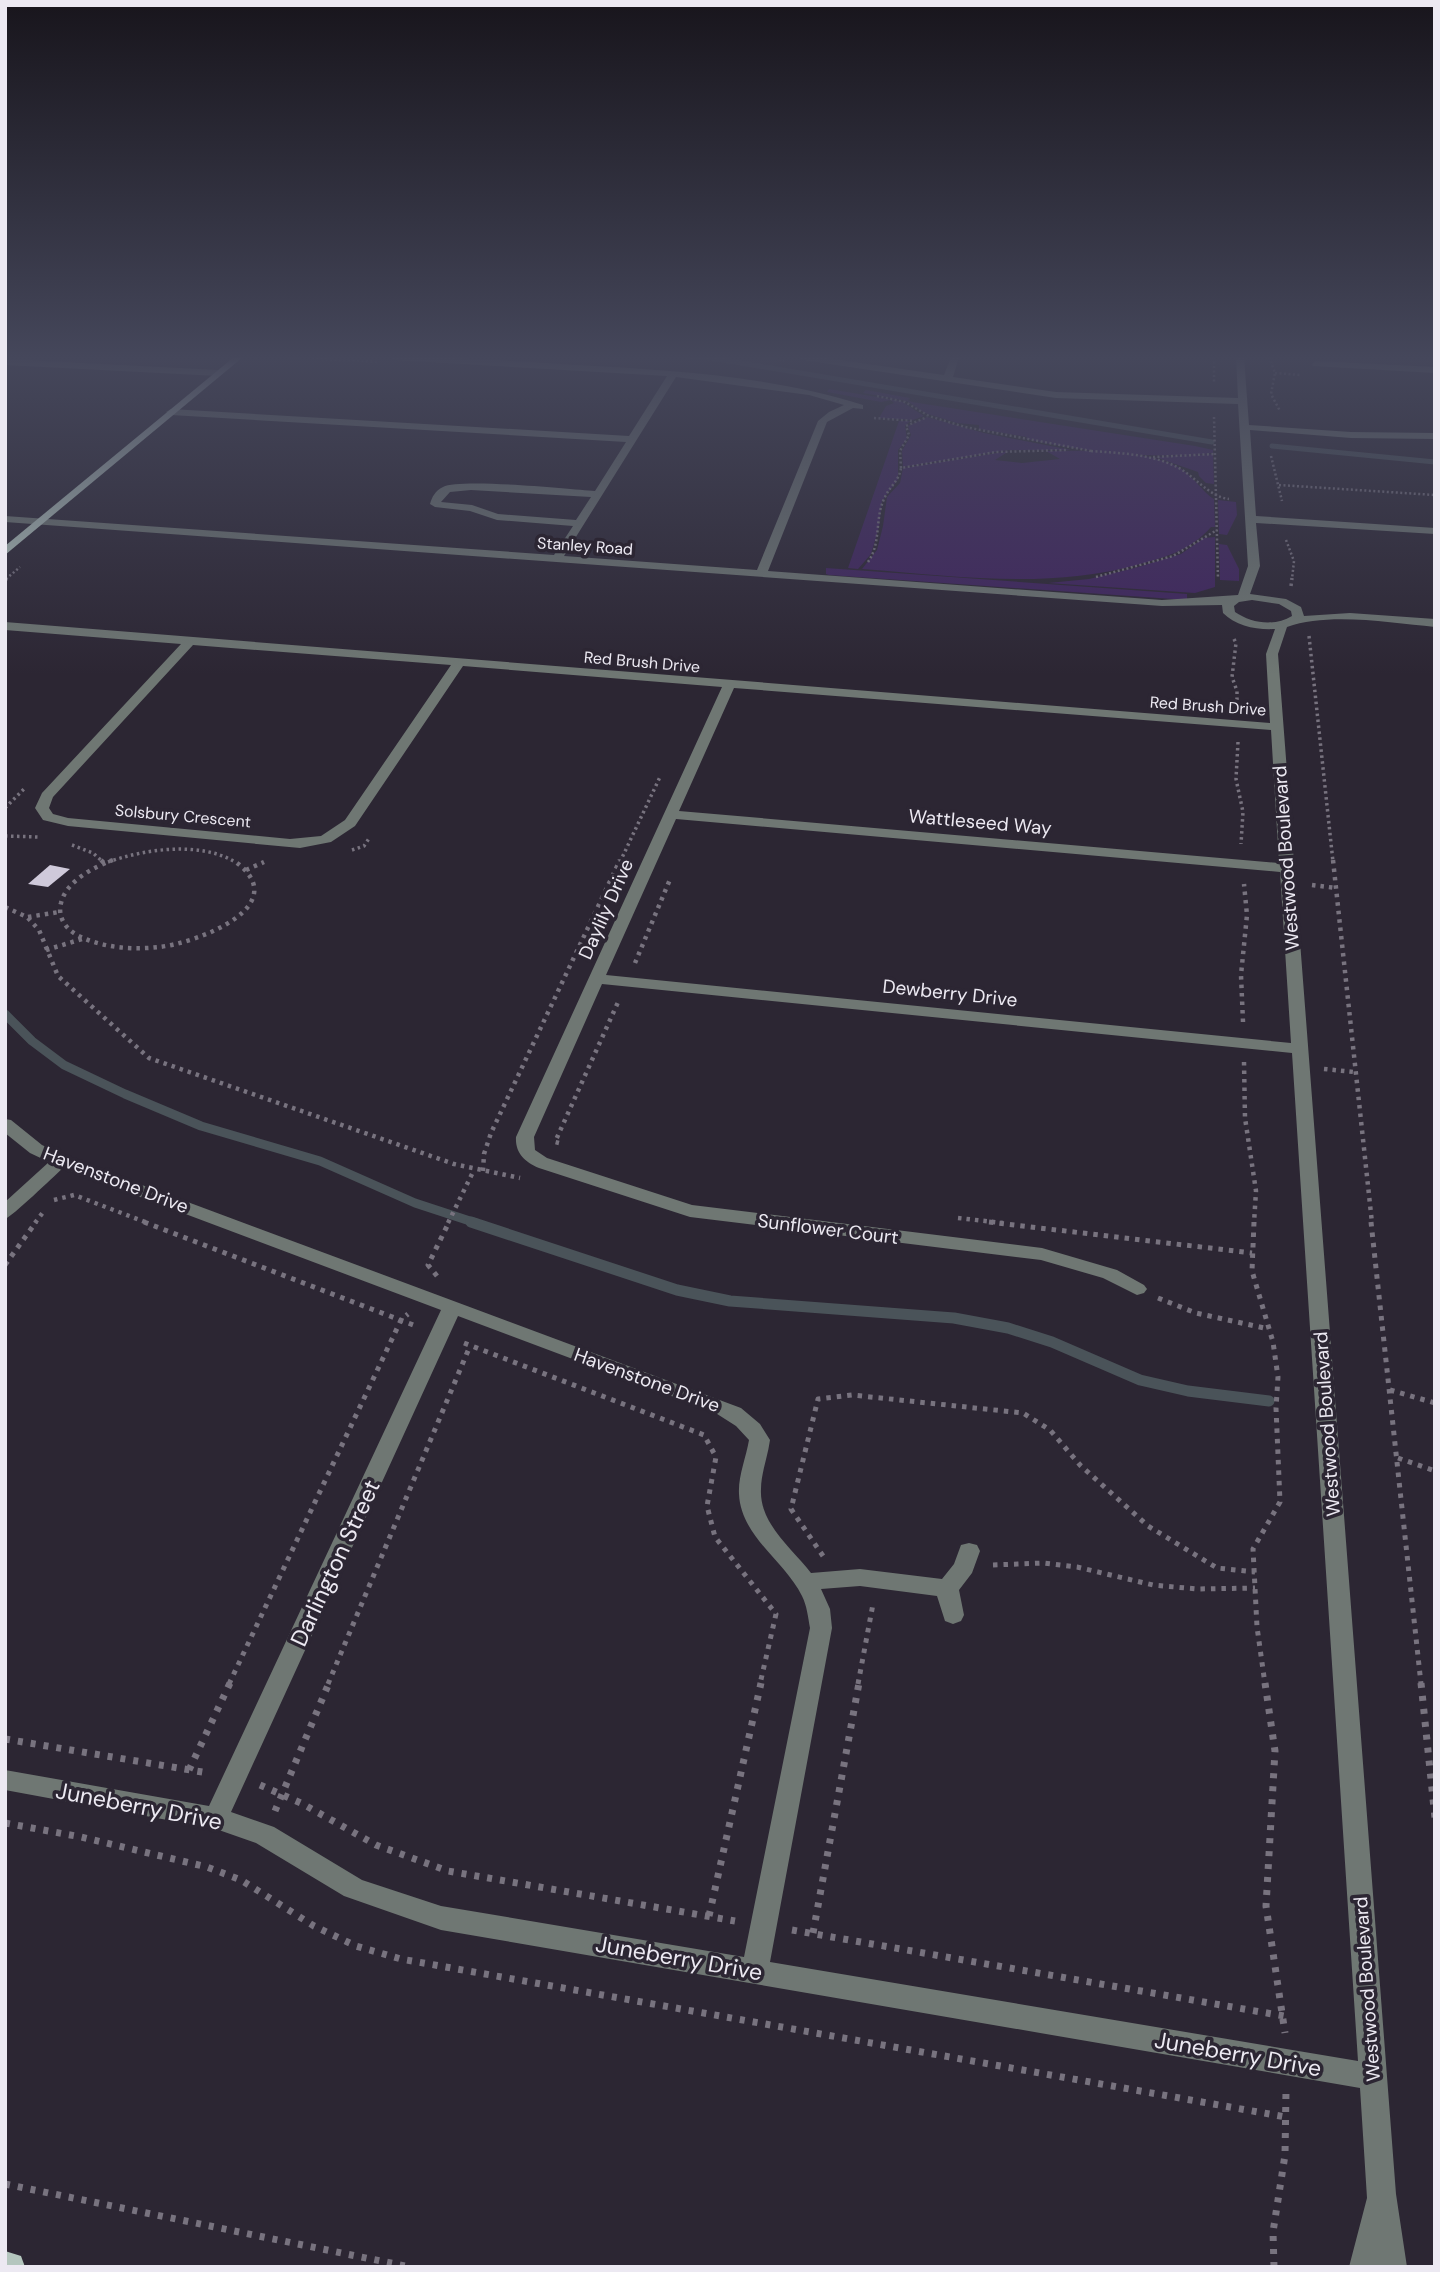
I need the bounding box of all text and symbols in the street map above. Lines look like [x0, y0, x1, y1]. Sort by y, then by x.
street label: Stanley Road [536, 532, 634, 560]
street label: Red Brush Drive [583, 646, 701, 678]
street label: Red Brush Drive [1149, 691, 1267, 721]
street label: Westwood Boulevard [1267, 765, 1305, 951]
street label: Solsbury Crescent [114, 800, 252, 832]
street label: Wattleseed Way [907, 803, 1053, 841]
street label: Daylily Drive [573, 855, 639, 963]
street label: Dewberry Drive [881, 973, 1019, 1013]
street label: Havenstone Drive [40, 1141, 192, 1219]
street label: Sunflower Court [756, 1208, 900, 1250]
street label: Westwood Boulevard [1308, 1331, 1346, 1517]
street label: Havenstone Drive [571, 1342, 723, 1418]
street label: Darlington Street [283, 1475, 387, 1651]
street label: Juneberry Drive [53, 1775, 225, 1837]
street label: Westwood Boulevard [1348, 1896, 1386, 2082]
street label: Juneberry Drive [593, 1929, 765, 1987]
street label: Juneberry Drive [1152, 2025, 1324, 2083]

